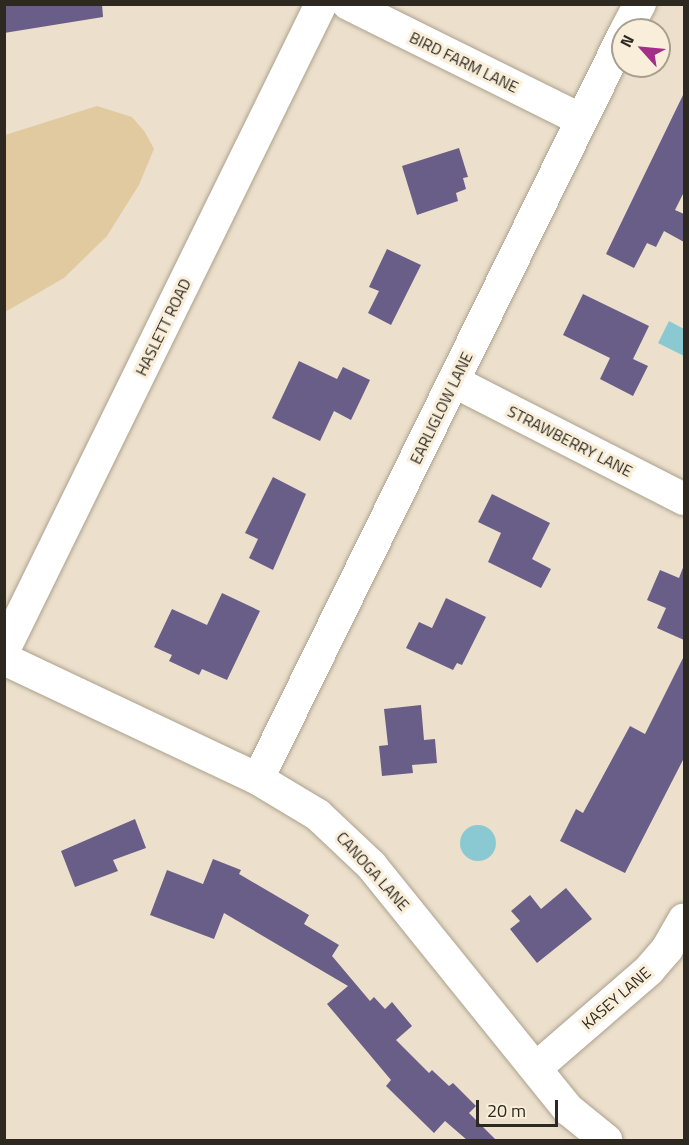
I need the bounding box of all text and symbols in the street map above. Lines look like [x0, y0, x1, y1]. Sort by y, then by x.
north arrow [611, 18, 671, 78]
street label: BIRD FARM LANE [407, 27, 521, 97]
text: N [614, 30, 640, 51]
street label: HASLETT ROAD [131, 275, 195, 379]
street label: EARLIGLOW LANE [406, 349, 476, 467]
street label: STRAWBERRY LANE [504, 401, 636, 481]
street label: CANOGA LANE [333, 828, 413, 914]
street label: KASEY LANE [578, 963, 654, 1033]
scale bar [479, 1088, 562, 1126]
text: 20 m [487, 1097, 526, 1124]

